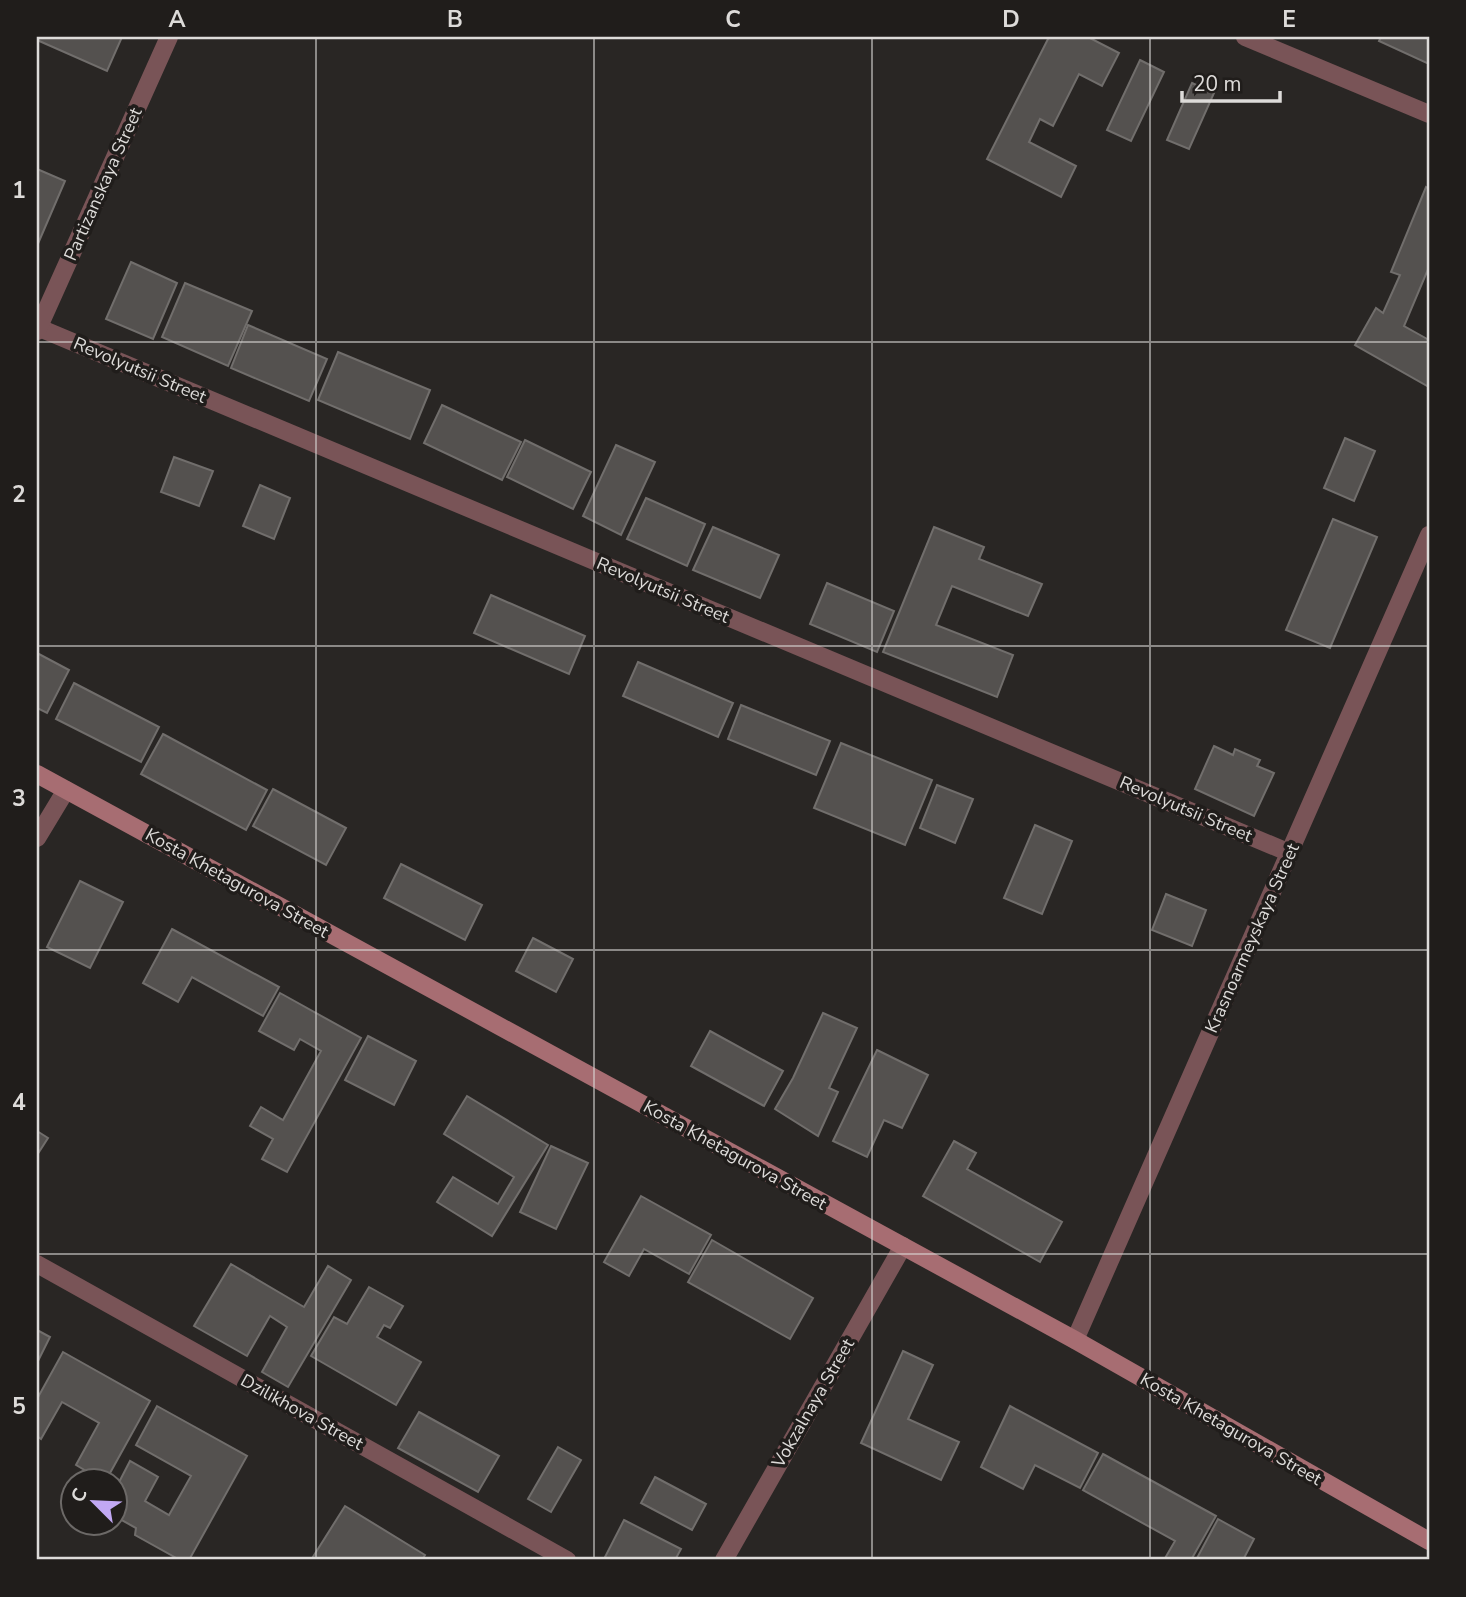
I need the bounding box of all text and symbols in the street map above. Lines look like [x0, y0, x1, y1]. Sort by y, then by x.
text: A [168, 4, 186, 35]
text: B [447, 4, 463, 35]
text: C [725, 4, 741, 35]
text: D [1002, 4, 1020, 35]
text: E [1282, 4, 1296, 35]
scale bar [1182, 60, 1280, 104]
text: 20 m [1193, 70, 1242, 98]
street label: Partizanskaya Street [58, 103, 148, 264]
text: 1 [12, 175, 26, 206]
street label: Revolyutsii Street [70, 331, 211, 409]
text: 2 [12, 479, 26, 510]
street label: Revolyutsii Street [593, 551, 734, 629]
street label: Revolyutsii Street [1116, 770, 1257, 848]
text: 3 [12, 783, 26, 814]
street label: Kosta Khetagurova Street [141, 823, 334, 944]
street label: Krasnoarmeyskaya Street [1199, 839, 1305, 1037]
text: 4 [12, 1087, 26, 1118]
street label: Kosta Khetagurova Street [639, 1095, 832, 1216]
street label: Vokzalnaya Street [766, 1333, 860, 1473]
street label: Kosta Khetagurova Street [1136, 1367, 1327, 1491]
street label: Dzilikhova Street [236, 1368, 368, 1456]
text: 5 [12, 1391, 26, 1422]
north arrow [60, 1468, 130, 1538]
text: С [65, 1484, 94, 1507]

